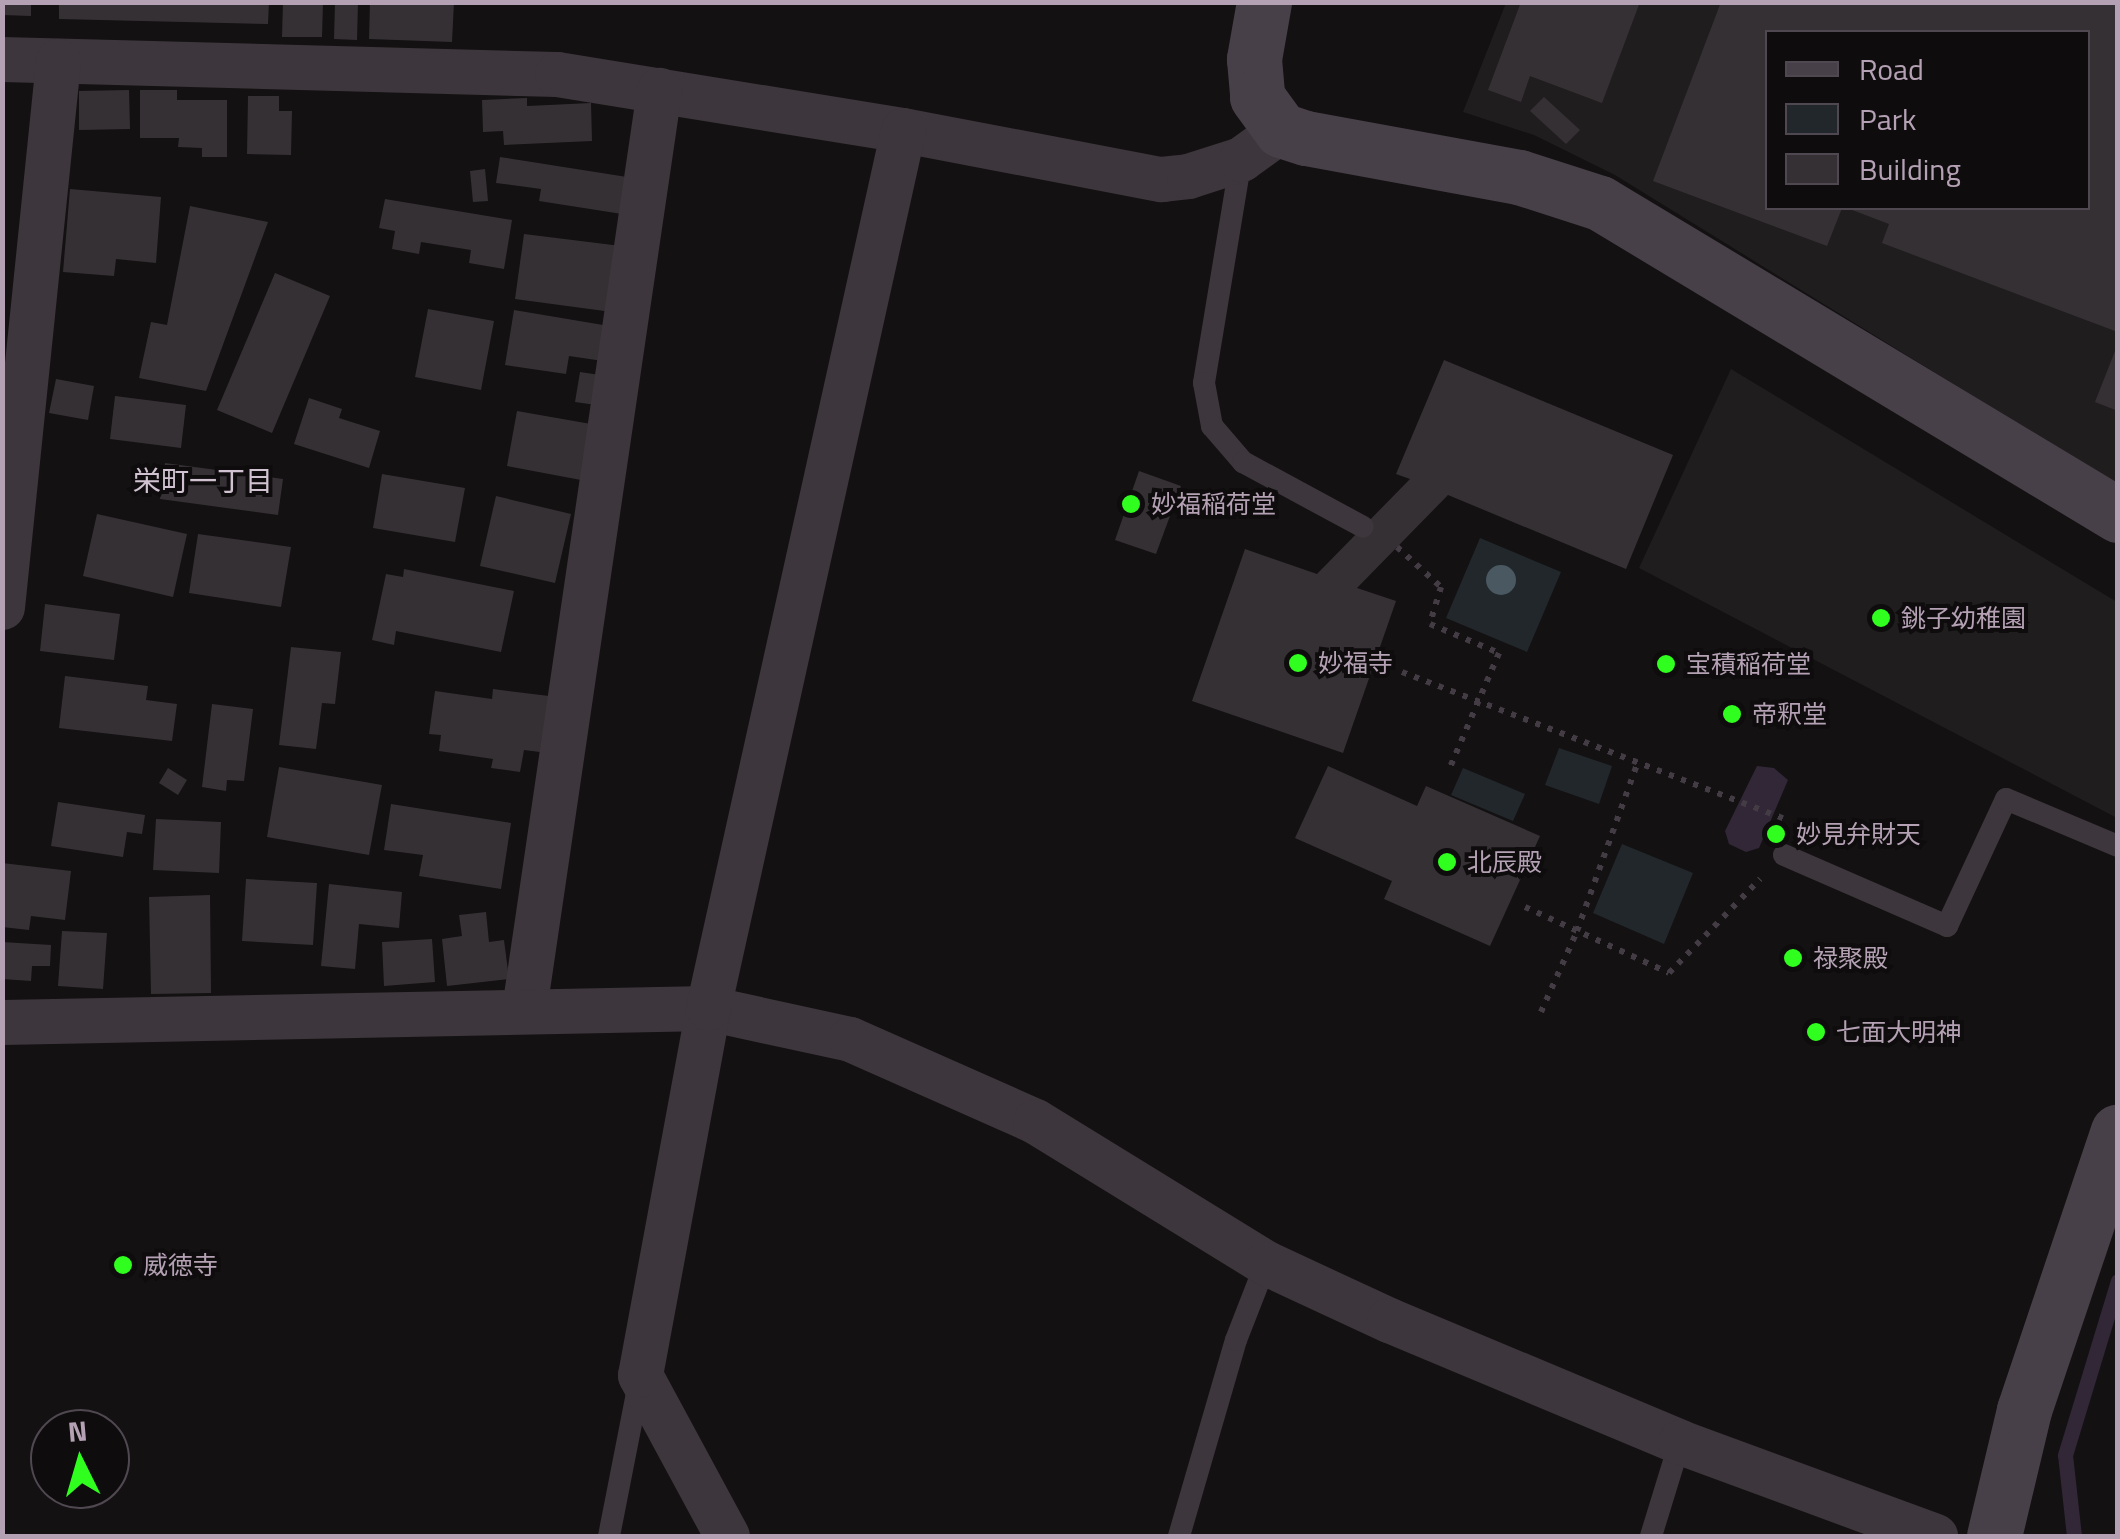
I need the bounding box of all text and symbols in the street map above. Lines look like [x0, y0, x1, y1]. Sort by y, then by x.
legend [1765, 30, 2090, 210]
text: Road [1859, 46, 1924, 92]
text: Park [1859, 96, 1916, 142]
text: Building [1859, 146, 1961, 192]
district label: 栄町一丁目 [133, 464, 273, 498]
place label: 妙福稲荷堂 [1151, 489, 1276, 519]
marker: 妙福稲荷堂 [1120, 493, 1142, 515]
place label: 銚子幼稚園 [1901, 603, 2026, 633]
marker: 銚子幼稚園 [1870, 607, 1892, 629]
place label: 妙福寺 [1318, 648, 1393, 678]
place label: 宝積稲荷堂 [1686, 649, 1811, 679]
marker: 妙福寺 [1287, 652, 1309, 674]
marker: 宝積稲荷堂 [1655, 653, 1677, 675]
place label: 帝釈堂 [1752, 699, 1827, 729]
marker: 帝釈堂 [1721, 703, 1743, 725]
place label: 妙見弁財天 [1796, 819, 1921, 849]
marker: 妙見弁財天 [1765, 823, 1787, 845]
place label: 北辰殿 [1467, 847, 1542, 877]
marker: 北辰殿 [1436, 851, 1458, 873]
place label: 禄聚殿 [1813, 943, 1888, 973]
marker: 禄聚殿 [1782, 947, 1804, 969]
place label: 七面大明神 [1836, 1017, 1961, 1047]
marker: 七面大明神 [1805, 1021, 1827, 1043]
place label: 威徳寺 [143, 1250, 218, 1280]
marker: 威徳寺 [112, 1254, 134, 1276]
text: N [66, 1408, 89, 1453]
north arrow [30, 1409, 130, 1509]

